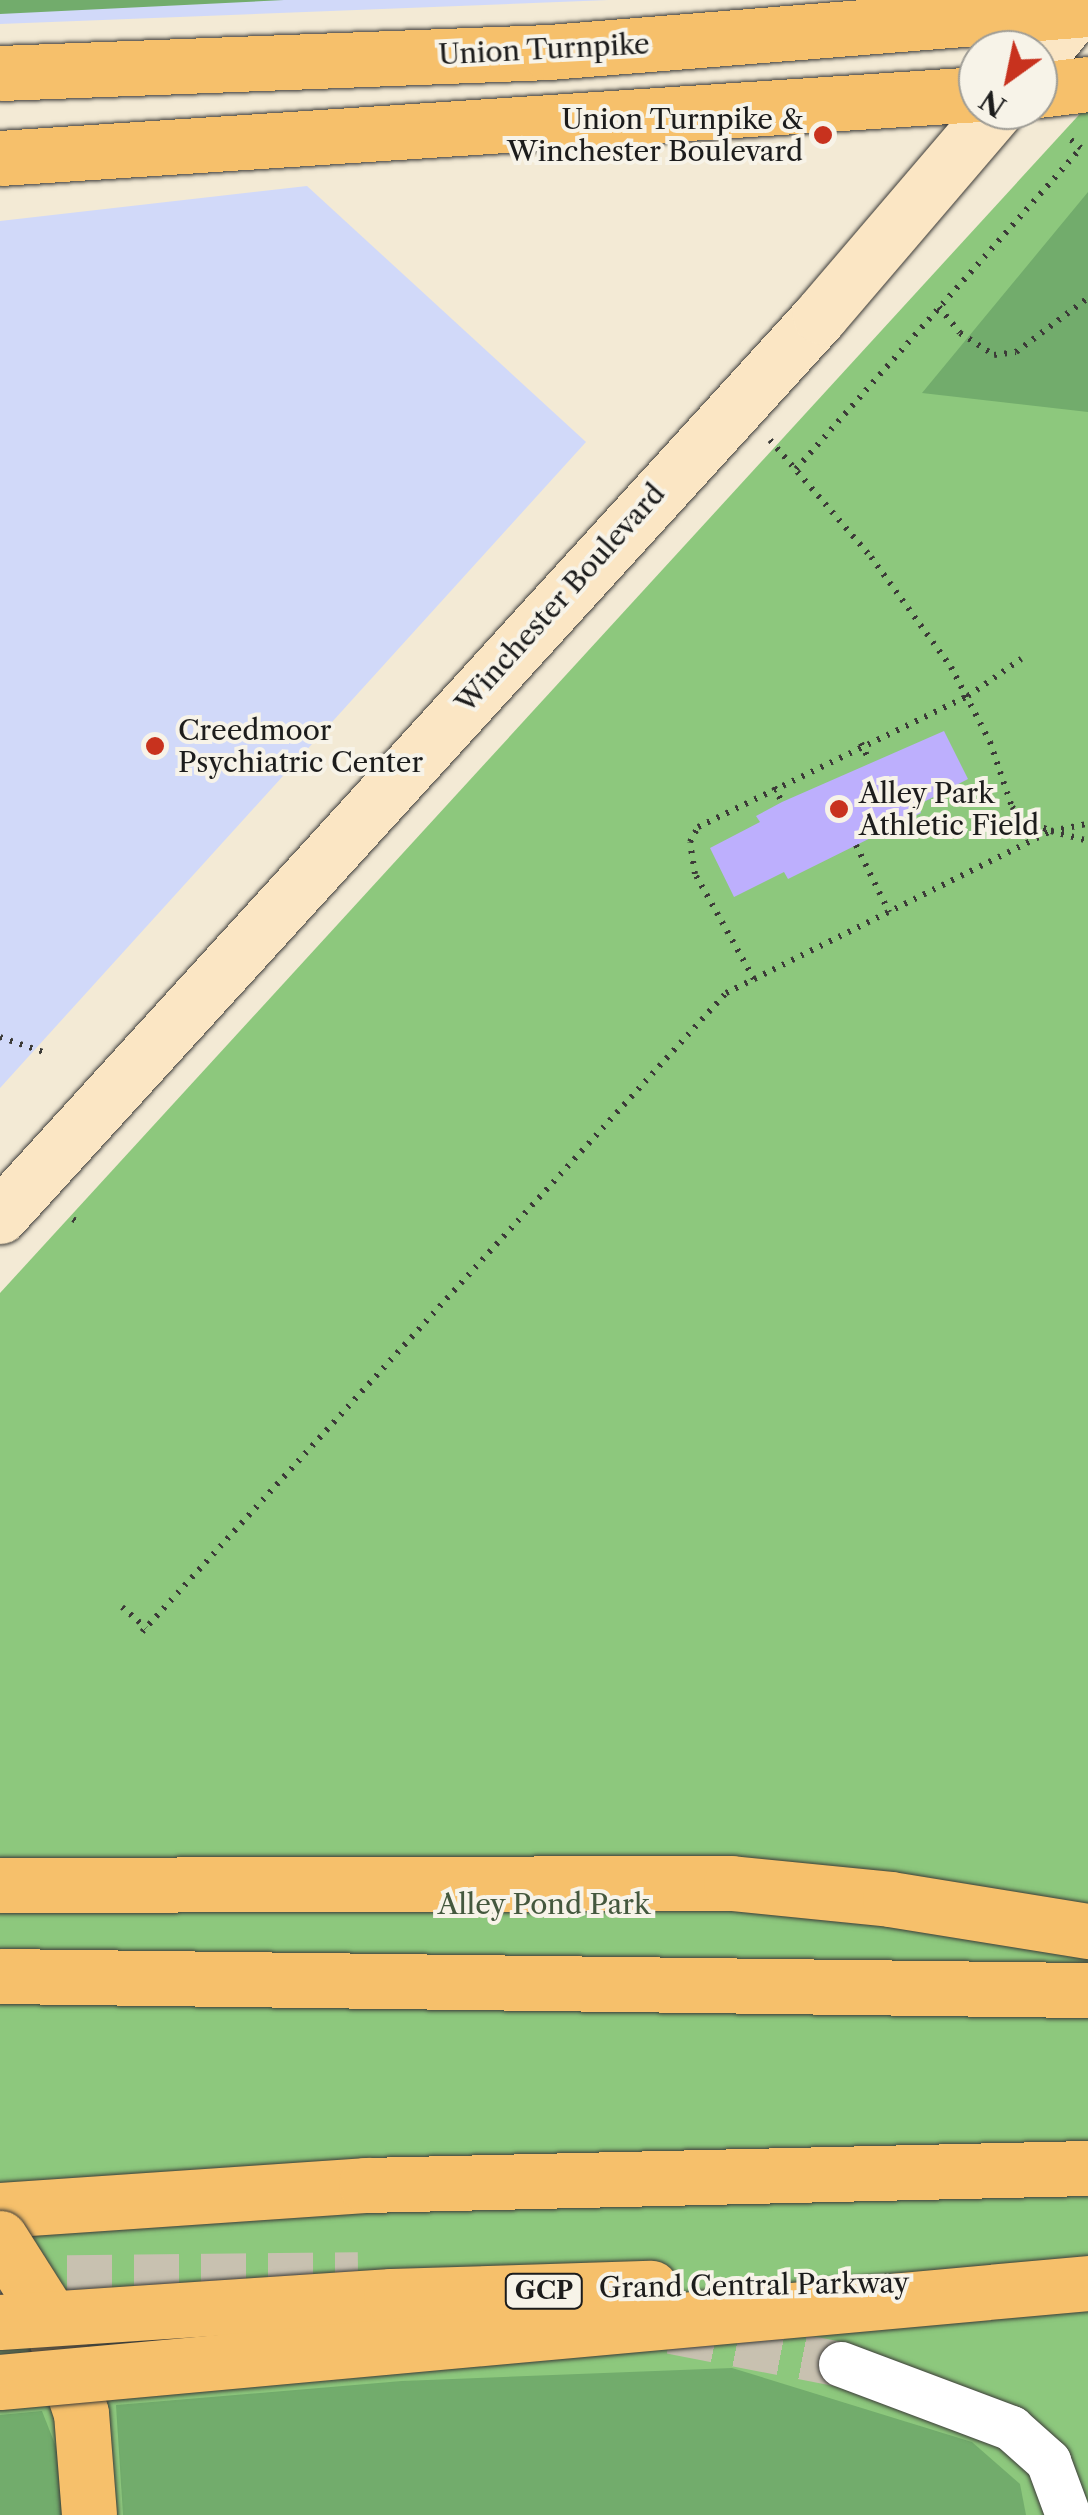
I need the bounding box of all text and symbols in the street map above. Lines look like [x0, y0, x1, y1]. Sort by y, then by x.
street label: Union Turnpike [437, 27, 651, 71]
north arrow [958, 30, 1058, 130]
text: N [973, 83, 1012, 124]
place label: Union Turnpike & Winchester Boulevard [507, 102, 803, 168]
marker: Union Turnpike & Winchester Boulevard [812, 124, 834, 146]
street label: Winchester Boulevard [448, 477, 672, 719]
place label: Creedmoor Psychiatric Center [178, 713, 423, 779]
marker: Creedmoor Psychiatric Center [142, 733, 168, 759]
place label: Alley Park Athletic Field [859, 776, 1039, 842]
marker: Alley Park Athletic Field [828, 798, 850, 820]
park label: Alley Pond Park [437, 1887, 651, 1921]
street label: Grand Central Parkway [599, 2265, 909, 2305]
road number: GCP [504, 2271, 584, 2311]

